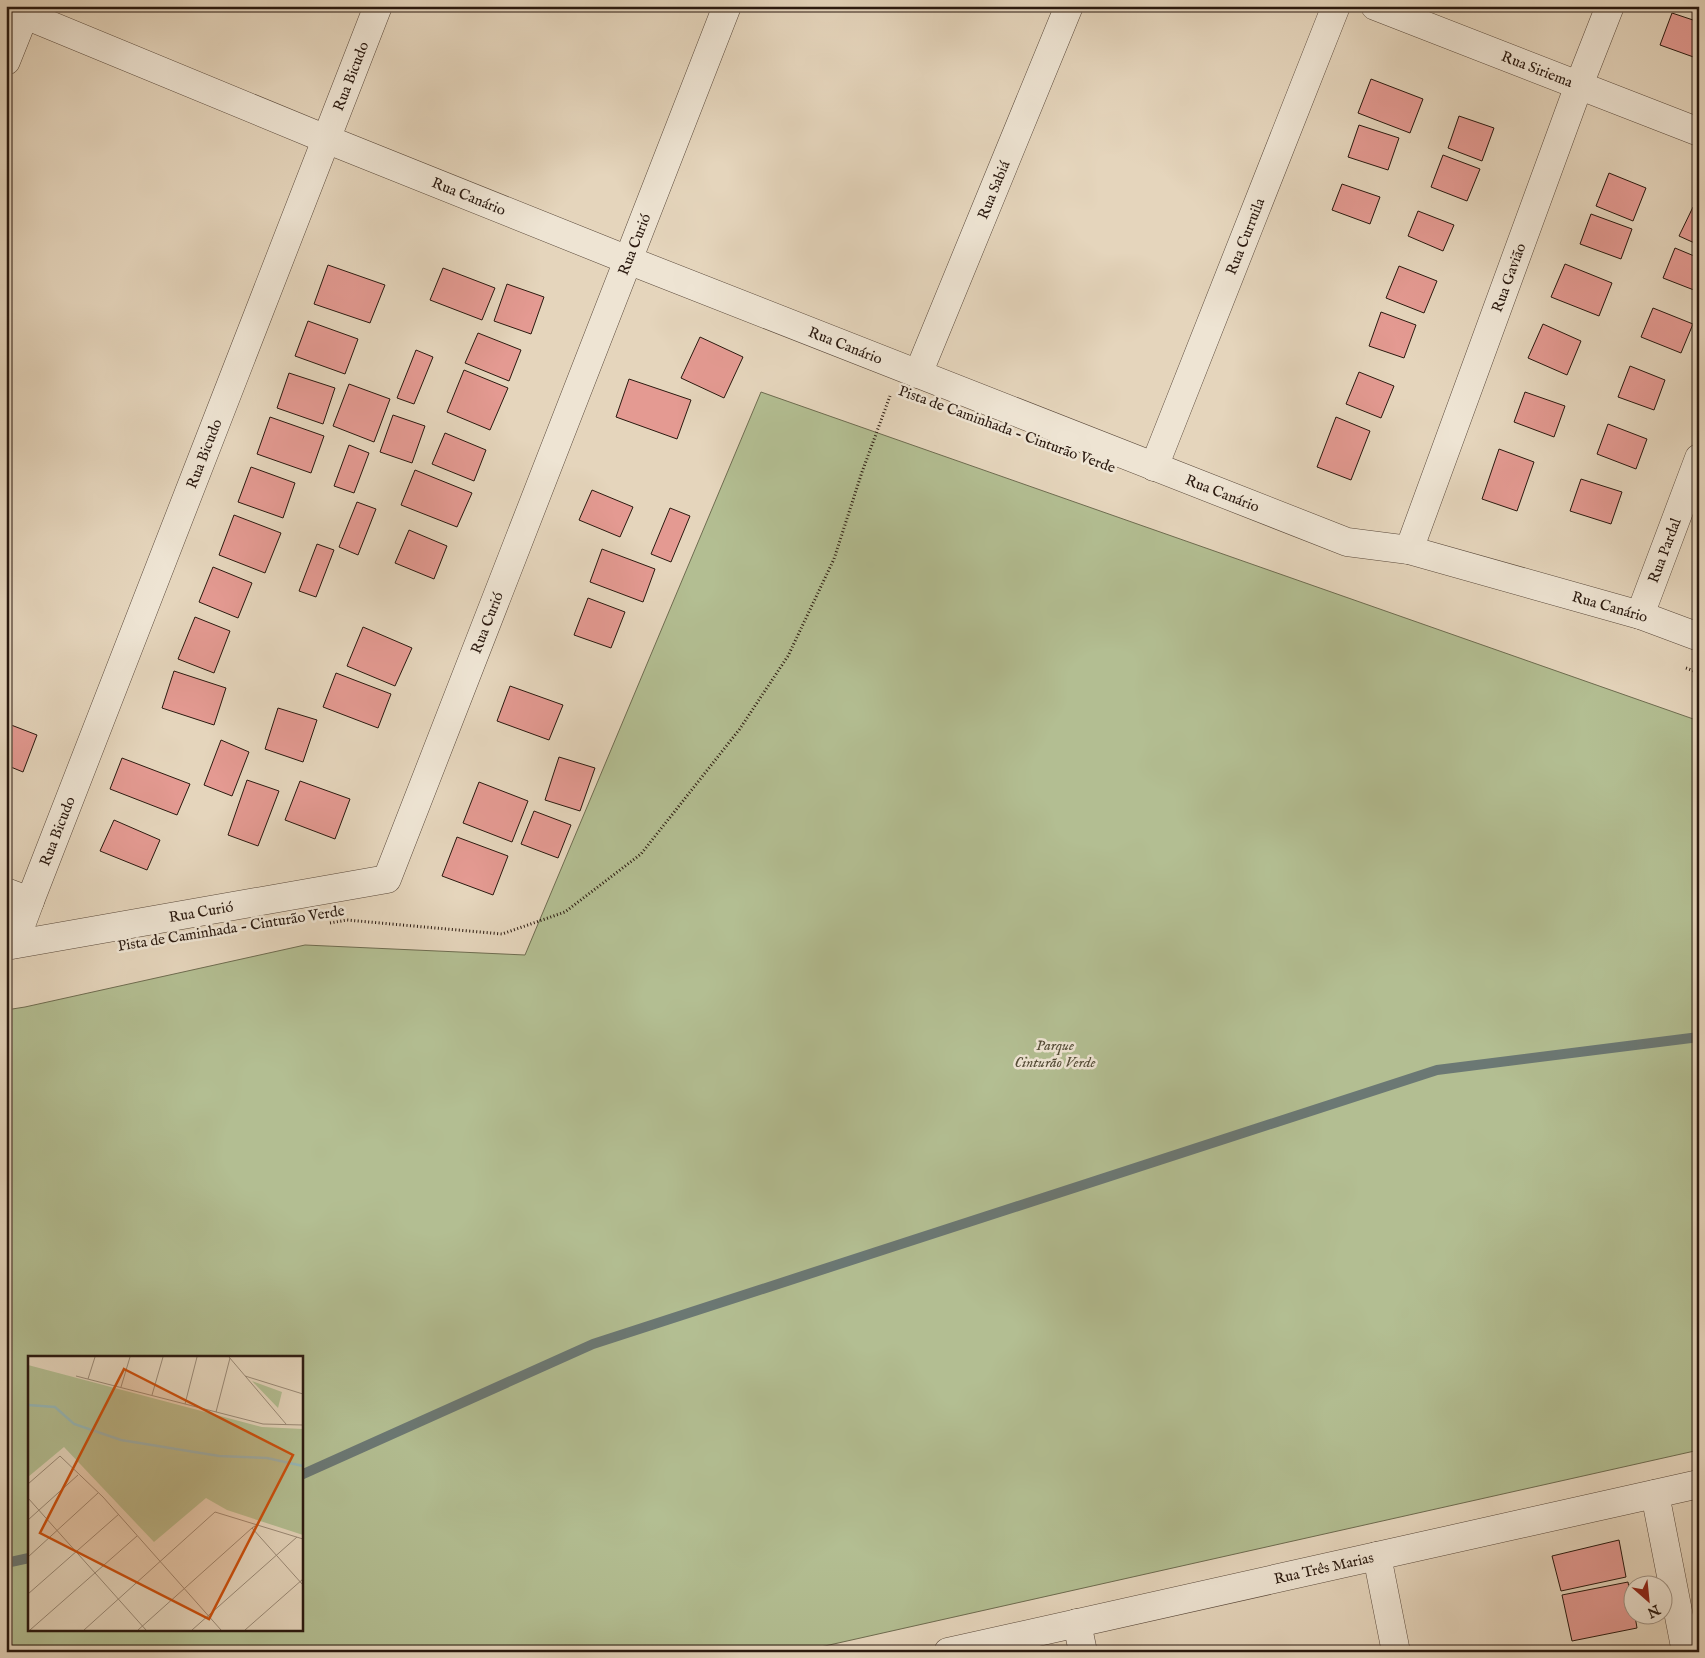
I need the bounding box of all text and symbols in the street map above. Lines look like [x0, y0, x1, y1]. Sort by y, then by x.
street label: Rua Bicudo [329, 39, 373, 114]
street label: Rua Siriema [1499, 47, 1576, 92]
street label: Rua Sabiá [974, 158, 1015, 222]
street label: Rua Canário [429, 173, 508, 220]
street label: Rua Curruila [1222, 195, 1269, 278]
street label: Rua Curió [614, 211, 655, 278]
street label: Rua Gavião [1488, 241, 1530, 315]
street label: Rua Canário [805, 323, 885, 369]
street label: Pista de Caminhada - Cinturão Verde [896, 381, 1118, 478]
street label: Rua Bicudo [182, 416, 227, 491]
street label: Rua Canário [1182, 470, 1262, 517]
street label: Rua Pardal [1644, 515, 1686, 586]
street label: Rua Canário [1570, 587, 1650, 627]
street label: Rua Curió [467, 589, 508, 656]
street label: Rua Bicudo [36, 794, 80, 869]
street label: Rua Curió [167, 897, 235, 927]
street label: Pista de Caminhada - Cinturão Verde [116, 901, 346, 956]
park label: Parque Cinturão Verde [1015, 1036, 1095, 1072]
inset map [28, 1356, 302, 1630]
street label: Rua Três Marias [1272, 1548, 1375, 1589]
north arrow [1622, 1576, 1672, 1626]
text: N [1644, 1599, 1664, 1621]

